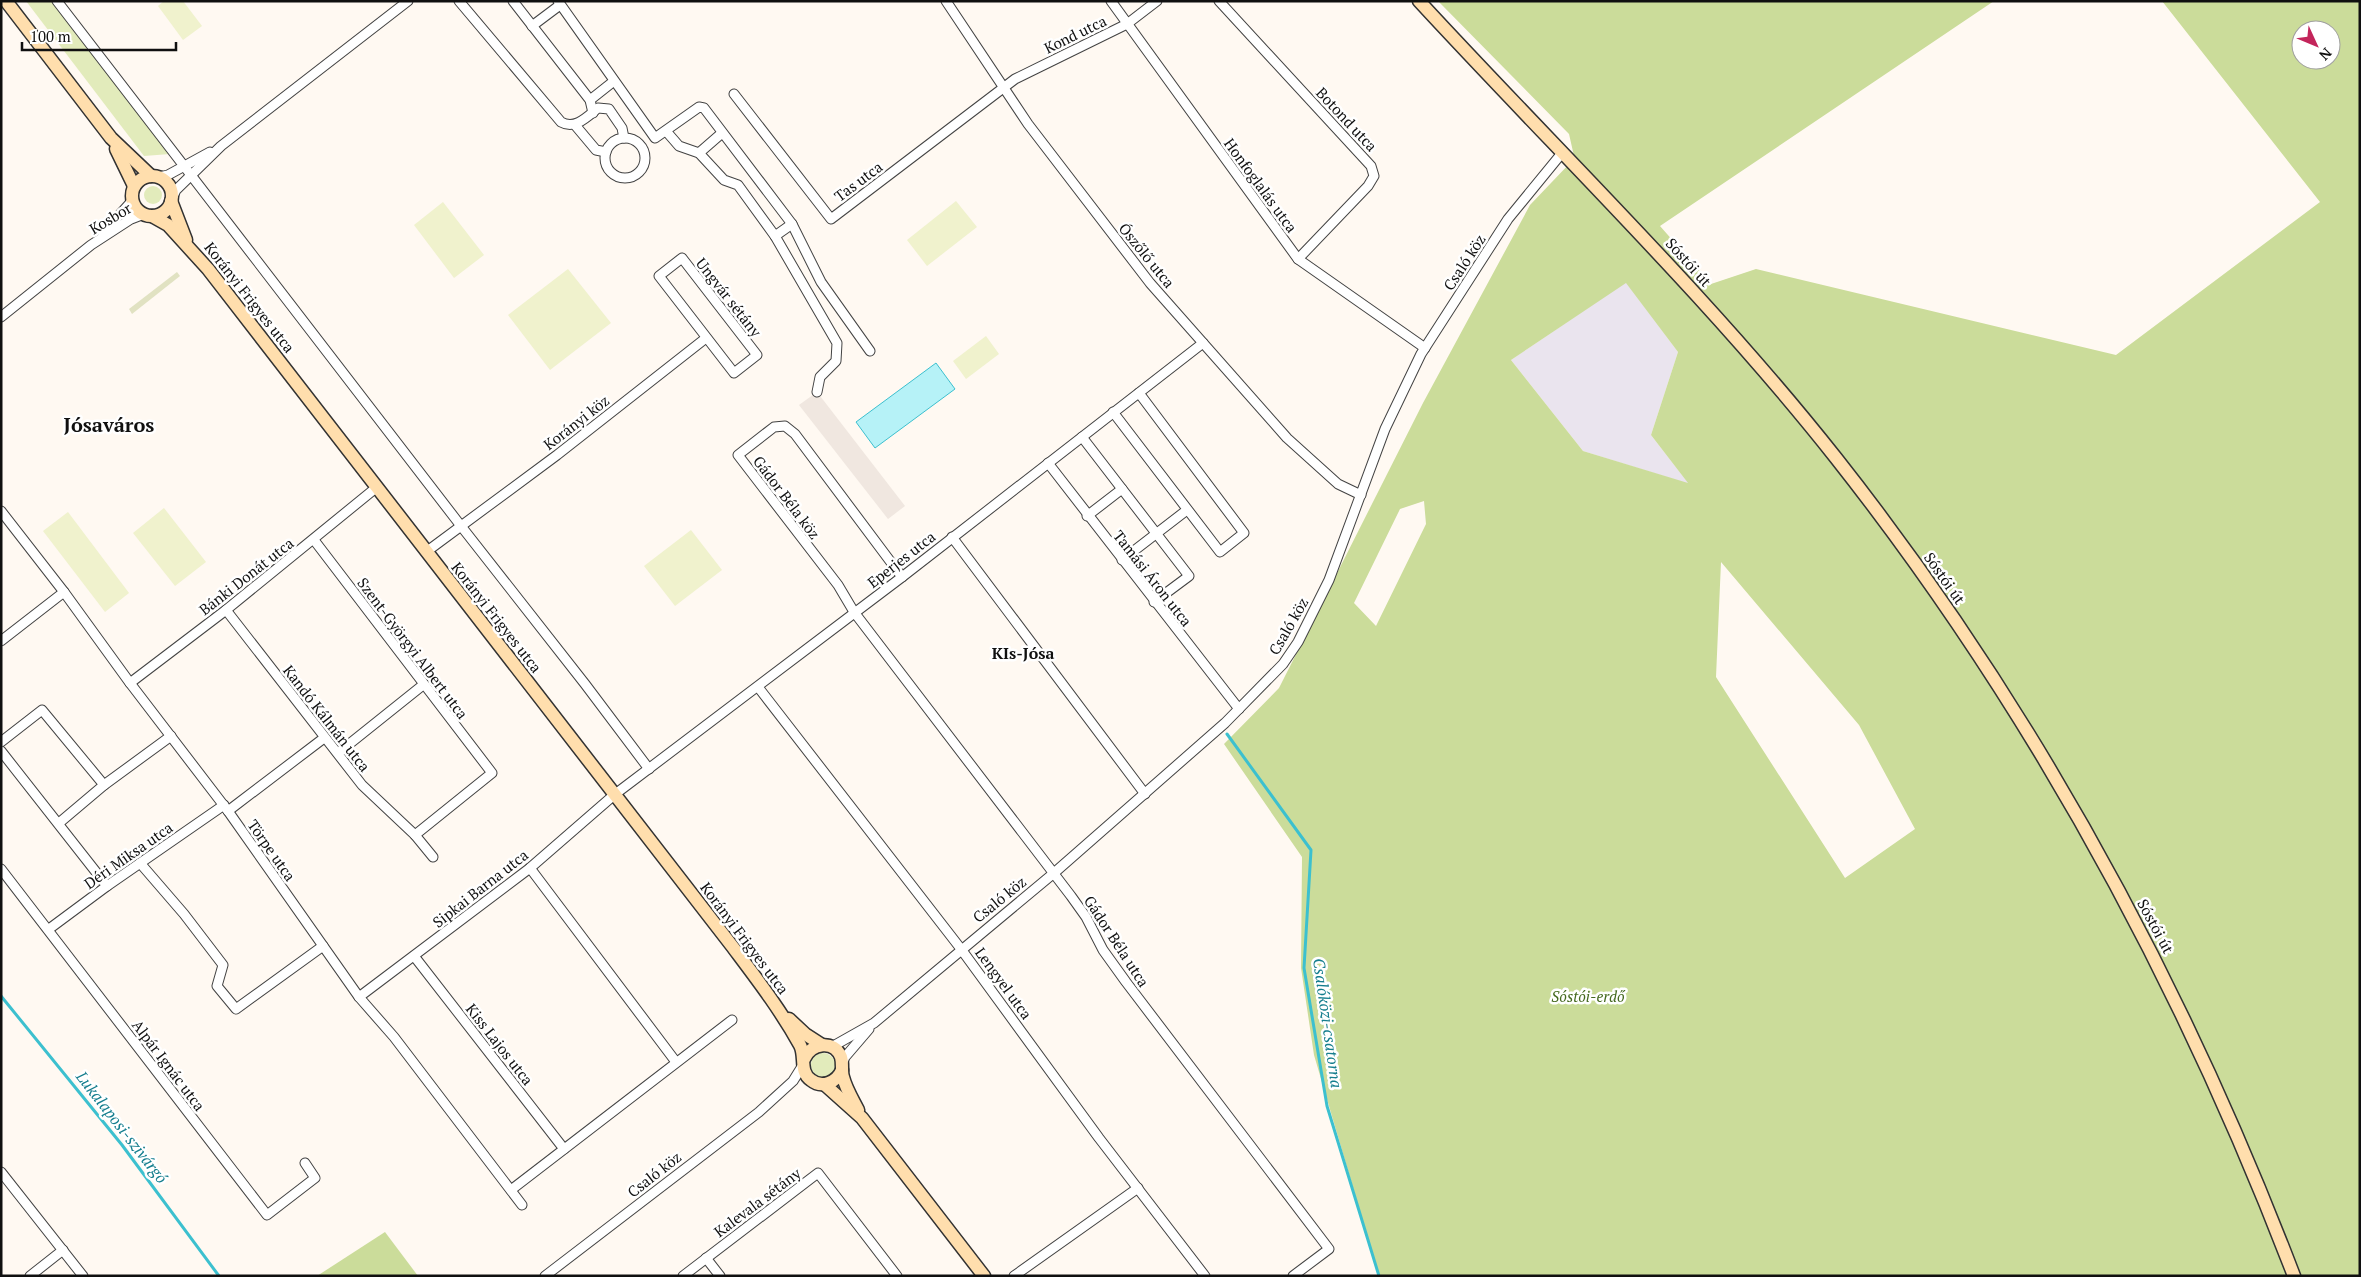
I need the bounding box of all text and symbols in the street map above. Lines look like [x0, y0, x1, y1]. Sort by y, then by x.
street label: Kond utca [1041, 10, 1110, 58]
scale bar [22, 20, 176, 52]
north arrow [2291, 20, 2341, 70]
text: 100 m [30, 26, 71, 46]
text: N [2315, 44, 2336, 65]
street label: Botond utca [1312, 83, 1382, 156]
street label: Honfoglalás utca [1220, 134, 1302, 237]
street label: Tas utca [830, 156, 886, 206]
street label: Kosbor [85, 197, 135, 238]
street label: Ószőlő utca [1115, 218, 1180, 292]
street label: Csaló köz [1438, 230, 1490, 294]
street label: Sóstói út [1662, 233, 1716, 291]
street label: Korányi Frigyes utca [200, 238, 300, 357]
street label: Ungvár sétány [692, 253, 766, 341]
street label: Korányi köz [539, 390, 613, 454]
district label: Jósaváros [64, 411, 154, 438]
street label: Gádor Béla köz [749, 451, 825, 543]
street label: Eperjes utca [863, 526, 940, 592]
street label: Tamási Áron utca [1109, 526, 1197, 631]
street label: Bánki Donát utca [195, 532, 298, 619]
street label: Sóstói út [1920, 548, 1970, 608]
street label: Korányi Frigyes utca [447, 558, 547, 677]
street label: Szent-Györgyi Albert utca [353, 573, 473, 723]
street label: Csaló köz [1264, 594, 1312, 658]
district label: KIs-Jósa [992, 642, 1054, 664]
street label: Kandó Kálmán utca [279, 661, 375, 776]
street label: Törpe utca [243, 815, 301, 885]
street label: Déri Miksa utca [80, 817, 177, 893]
street label: Sipkai Barna utca [428, 844, 532, 932]
street label: Csaló köz [968, 871, 1030, 927]
street label: Korányi Frigyes utca [696, 878, 794, 998]
street label: Gádor Béla utca [1080, 891, 1154, 991]
street label: Sóstói út [2133, 895, 2179, 957]
street label: Lengyel utca [971, 943, 1037, 1023]
water label: Csalóközi-csatorna [1308, 957, 1348, 1089]
park label: Sóstói-erdő [1551, 986, 1626, 1006]
street label: Kiss Lajos utca [462, 999, 538, 1089]
street label: Alpár Ignác utca [128, 1015, 210, 1115]
water label: Lukalaposi-szivárgó [71, 1066, 173, 1188]
street label: Csaló köz [623, 1147, 685, 1201]
street label: Kalevala sétány [710, 1163, 805, 1241]

